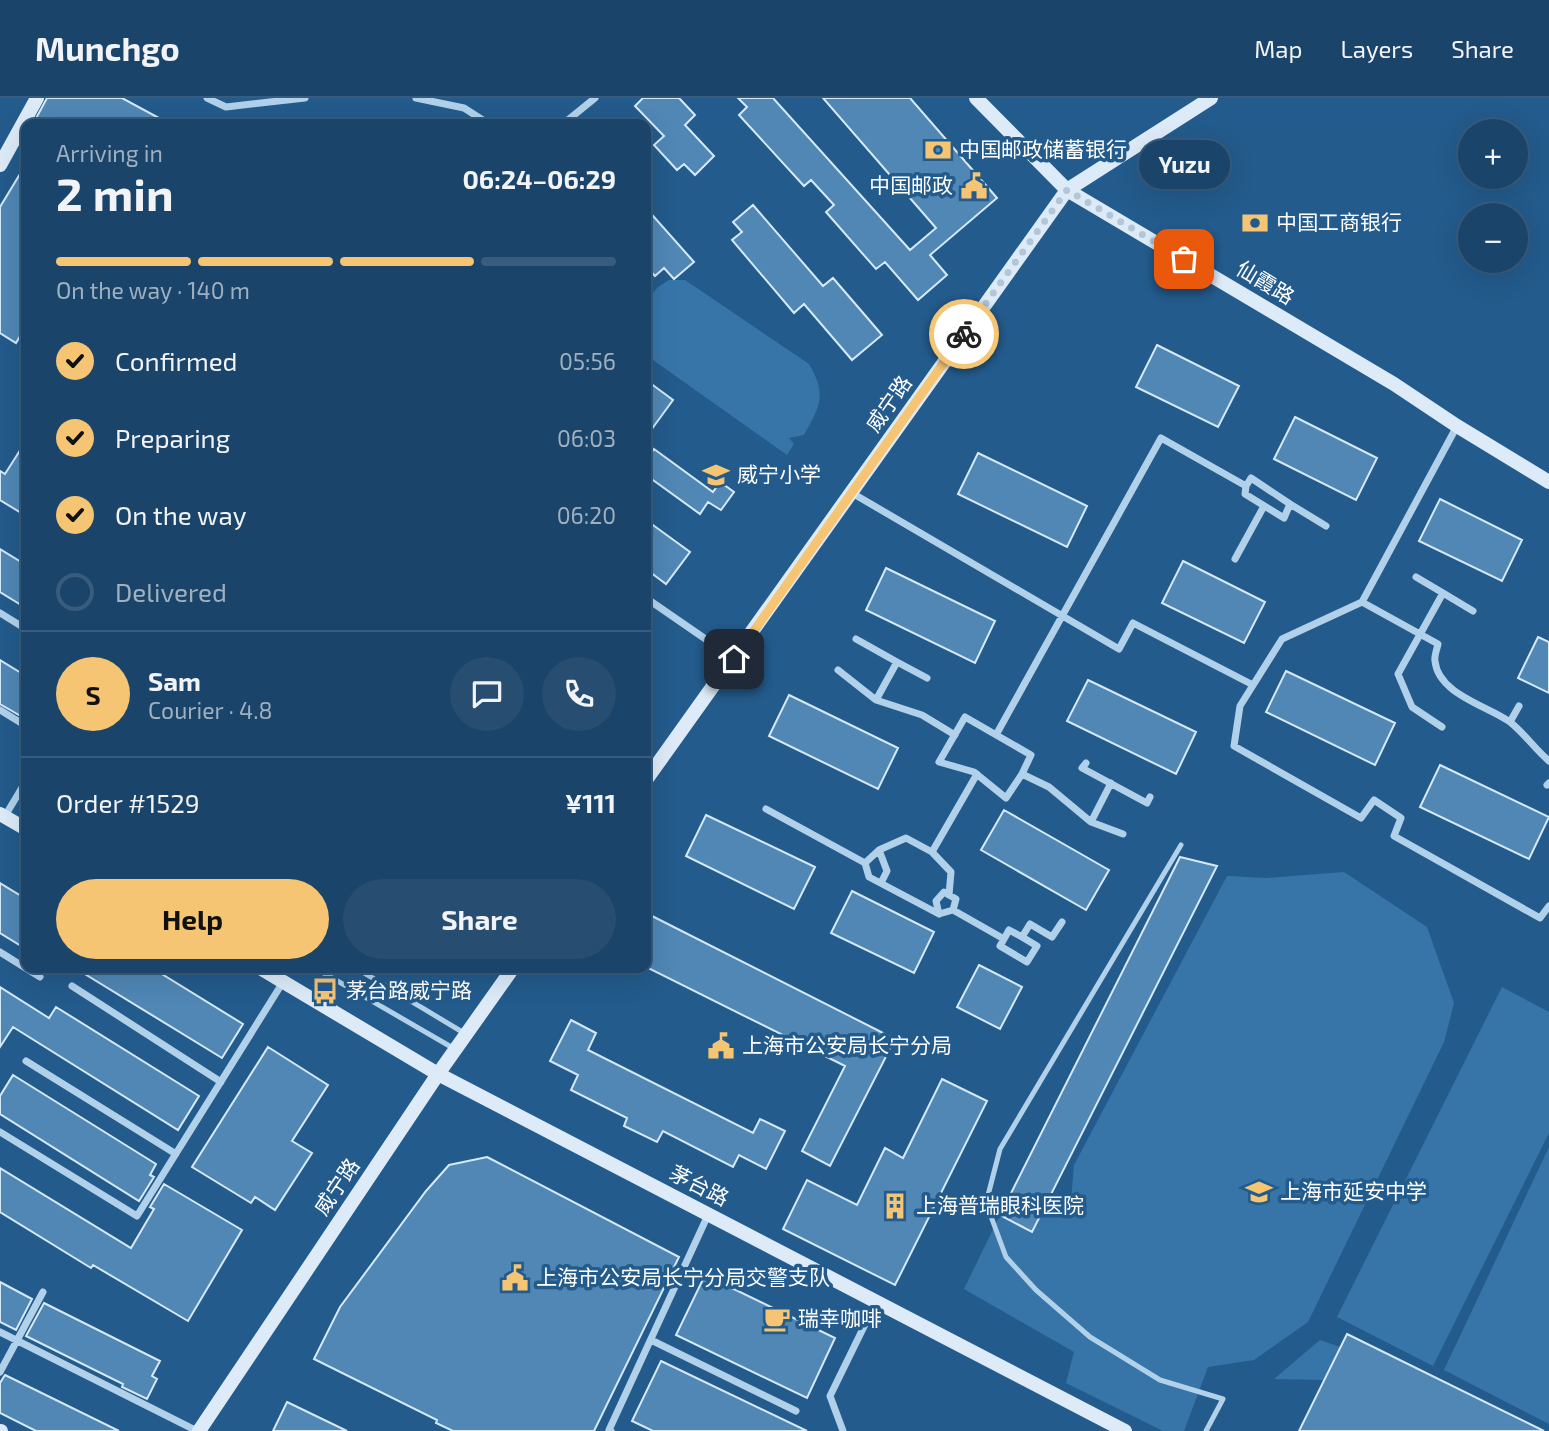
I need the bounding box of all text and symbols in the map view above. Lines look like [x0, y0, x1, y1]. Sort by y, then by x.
text: Munchgo [35, 28, 180, 68]
text: Map [1254, 34, 1302, 63]
text: Layers [1340, 34, 1413, 63]
text: Share [1451, 34, 1514, 63]
map controls [1458, 119, 1528, 273]
button: + [1458, 119, 1528, 189]
bank icon: 中国邮政储蓄银行 [923, 135, 953, 165]
place label: 中国邮政储蓄银行 [959, 136, 1127, 161]
text: Arriving in [56, 139, 163, 167]
callout: Yuzu [1138, 140, 1230, 189]
text: Yuzu [1158, 150, 1211, 178]
text: 06:24–06:29 [462, 163, 616, 194]
text: 2 min [56, 165, 174, 220]
public building icon: 中国邮政 [959, 171, 989, 201]
place label: 中国邮政 [869, 172, 953, 197]
button: − [1458, 203, 1528, 273]
bank icon: 中国工商银行 [1240, 208, 1270, 238]
place label: 中国工商银行 [1276, 209, 1402, 234]
pin [1154, 229, 1214, 289]
icon: bag [1165, 240, 1203, 278]
street label: 仙霞路 [1232, 255, 1299, 309]
text: On the way · 140 m [56, 276, 250, 304]
courier [929, 299, 999, 369]
icon: bike [945, 315, 983, 353]
icon: check [56, 342, 94, 380]
text: Confirmed [115, 345, 238, 376]
text: 05:56 [559, 347, 616, 375]
street label: 威宁路 [859, 370, 916, 436]
icon: check [56, 419, 94, 457]
text: Preparing [115, 422, 230, 453]
text: 06:03 [557, 424, 616, 452]
school or university icon: 威宁小学 [701, 460, 731, 490]
place label: 威宁小学 [737, 461, 821, 486]
icon: check [56, 496, 94, 534]
text: On the way [115, 499, 246, 530]
text: 06:20 [557, 501, 616, 529]
text: Delivered [115, 576, 227, 607]
pin [704, 629, 764, 689]
icon: home [715, 640, 753, 678]
button: chat [450, 657, 524, 731]
button: phone [542, 657, 616, 731]
text: Sam [148, 665, 201, 696]
text: S [85, 679, 101, 710]
text: Courier · 4.8 [148, 696, 272, 724]
text: Order #1529 [56, 787, 200, 818]
text: ¥111 [565, 787, 616, 818]
button: Help [56, 879, 329, 959]
button: Share [343, 879, 616, 959]
bus stop icon: 茅台路威宁路 [310, 976, 340, 1006]
place label: 茅台路威宁路 [346, 977, 472, 1002]
public building icon: 上海市公安局长宁分局 [706, 1031, 736, 1061]
place label: 上海市公安局长宁分局 [742, 1032, 952, 1057]
street label: 威宁路 [308, 1153, 364, 1219]
street label: 茅台路 [666, 1159, 733, 1210]
school or university icon: 上海市延安中学 [1244, 1177, 1274, 1207]
place label: 上海市延安中学 [1280, 1178, 1427, 1203]
building icon: 上海普瑞眼科医院 [880, 1191, 910, 1221]
place label: 上海普瑞眼科医院 [916, 1192, 1084, 1217]
public building icon: 上海市公安局长宁分局交警支队 [500, 1263, 530, 1293]
place label: 上海市公安局长宁分局交警支队 [536, 1264, 830, 1289]
cafe icon: 瑞幸咖啡 [762, 1304, 792, 1334]
place label: 瑞幸咖啡 [798, 1305, 882, 1330]

